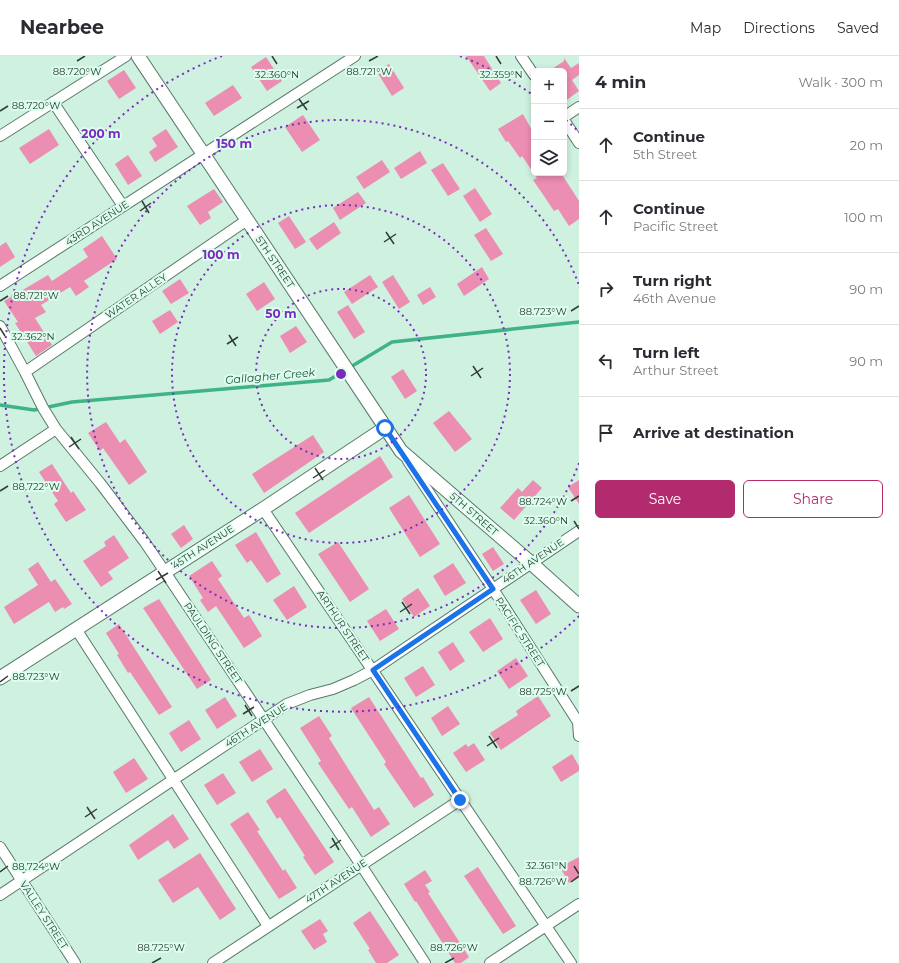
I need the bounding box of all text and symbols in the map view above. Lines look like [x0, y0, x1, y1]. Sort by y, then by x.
text: Nearbee [20, 16, 104, 39]
text: Map [690, 19, 721, 37]
text: Directions [743, 19, 815, 37]
text: Saved [837, 19, 879, 37]
text: 88.720°W [53, 65, 101, 78]
text: 88.721°W [346, 65, 392, 78]
text: 32.360°N [255, 68, 299, 81]
text: 32.359°N [479, 68, 523, 81]
map controls [531, 68, 567, 176]
button: + [531, 68, 567, 104]
text: 4 min [595, 72, 646, 92]
text: Walk · 300 m [798, 74, 883, 90]
text: 88.720°W [12, 99, 60, 112]
button: − [531, 104, 567, 140]
text: 200 m [81, 126, 121, 141]
text: Continue [633, 127, 705, 146]
icon: ahead [595, 134, 617, 156]
text: 150 m [216, 136, 252, 151]
text: 20 m [850, 137, 883, 153]
button: layers [531, 140, 567, 176]
text: 5th Street [633, 146, 697, 162]
street label: 43RD AVENUE [63, 197, 132, 248]
text: Continue [633, 199, 705, 218]
icon: ahead [595, 206, 617, 228]
text: 100 m [844, 209, 883, 225]
text: Pacific Street [633, 218, 718, 234]
street label: 5TH STREET [253, 233, 297, 291]
text: 100 m [203, 247, 239, 262]
street label: WATER ALLEY [103, 270, 170, 321]
text: Turn right [633, 271, 712, 290]
icon: right [595, 278, 617, 300]
text: 90 m [849, 281, 883, 297]
text: 88.721°W [13, 289, 59, 302]
text: 46th Avenue [633, 290, 716, 306]
text: 88.723°W [519, 305, 567, 318]
text: 50 m [265, 306, 297, 321]
text: 32.362°N [11, 330, 55, 343]
text: Turn left [633, 343, 700, 362]
icon: left [595, 350, 617, 372]
text: 90 m [849, 353, 883, 369]
text: Arthur Street [633, 362, 718, 378]
water label: Gallagher Creek [224, 365, 316, 387]
centre of rings [334, 367, 348, 381]
route start [376, 419, 394, 437]
icon: arrive [595, 422, 617, 444]
text: Arrive at destination [633, 423, 794, 442]
text: 88.722°W [12, 480, 60, 493]
button: Save [595, 480, 735, 518]
button: Share [743, 480, 883, 518]
street label: 5TH STREET [447, 489, 501, 539]
text: 88.724°W [519, 495, 567, 508]
text: 32.360°N [524, 514, 568, 527]
street label: 45TH AVENUE [169, 522, 237, 572]
street label: 46TH AVENUE [499, 535, 567, 587]
street label: ARTHUR STREET [314, 588, 372, 665]
street label: PACIFIC STREET [492, 594, 548, 670]
street label: PAULDING STREET [181, 600, 245, 686]
text: 88.723°W [12, 670, 60, 683]
text: 88.725°W [519, 685, 567, 698]
street label: 46TH AVENUE [222, 700, 290, 750]
route end [451, 791, 469, 809]
street label: 47TH AVENUE [302, 856, 370, 906]
text: 32.361°N [525, 859, 567, 872]
text: 88.724°W [12, 860, 60, 873]
text: 88.726°W [519, 875, 567, 888]
street label: VALLEY STREET [17, 878, 71, 952]
text: 88.725°W [137, 941, 185, 954]
text: 88.726°W [430, 941, 478, 954]

